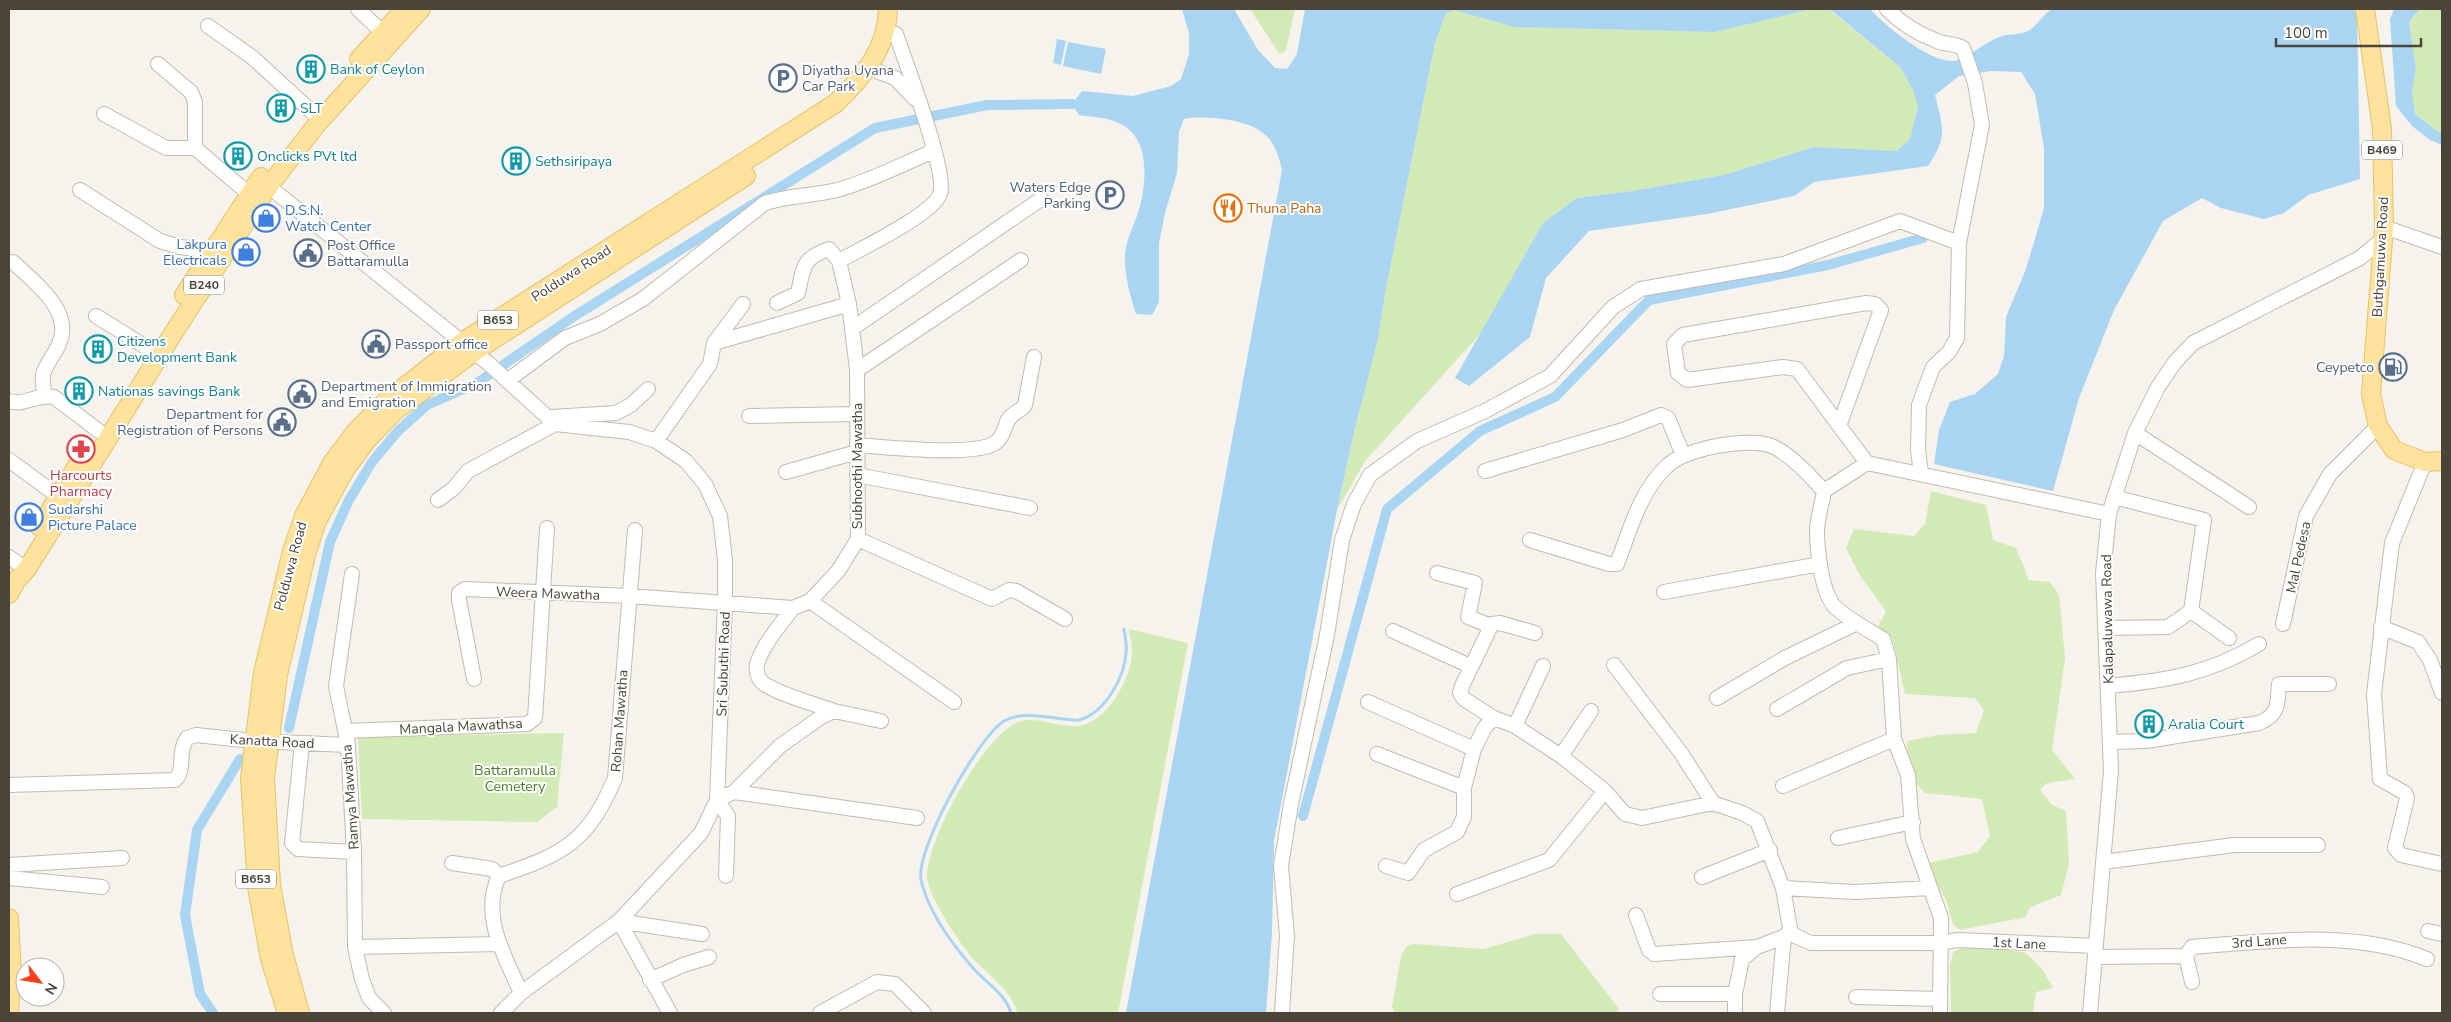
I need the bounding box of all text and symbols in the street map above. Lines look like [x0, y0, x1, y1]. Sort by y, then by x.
scale bar [2276, 15, 2421, 47]
text: 100 m [2284, 23, 2328, 43]
building icon: Bank of Ceylon [296, 54, 326, 84]
place label: Bank of Ceylon [330, 60, 425, 79]
place label: Diyatha Uyana Car Park [802, 61, 894, 96]
parking icon: Diyatha Uyana Car Park [768, 63, 798, 93]
building icon: SLT [266, 93, 296, 123]
place label: SLT [300, 99, 323, 118]
road number: B469 [2362, 140, 2402, 160]
building icon: Onclicks PVt ltd [223, 141, 253, 171]
building icon: Sethsiripaya [501, 146, 531, 176]
place label: Onclicks PVt ltd [257, 147, 357, 166]
place label: Sethsiripaya [535, 152, 612, 171]
place label: Waters Edge Parking [1009, 178, 1091, 213]
parking icon: Waters Edge Parking [1095, 180, 1125, 210]
restaurant icon: Thuna Paha [1213, 193, 1243, 223]
street label: Buthgamuwa Road [2368, 196, 2393, 318]
place label: Thuna Paha [1247, 199, 1322, 218]
place label: D.S.N. Watch Center [285, 201, 372, 236]
shop icon: D.S.N. Watch Center [251, 203, 281, 233]
place label: Lakpura Electricals [163, 235, 227, 270]
place label: Post Office Battaramulla [327, 236, 409, 271]
shop icon: Lakpura Electricals [231, 237, 261, 267]
public building icon: Post Office Battaramulla [293, 238, 323, 268]
street label: Polduwa Road [528, 240, 615, 306]
road number: B240 [184, 276, 224, 294]
road number: B653 [478, 310, 518, 330]
public building icon: Passport office [361, 329, 391, 359]
place label: Citizens Development Bank [117, 332, 238, 367]
building icon: Citizens Development Bank [83, 334, 113, 364]
place label: Passport office [395, 335, 488, 354]
fuel station icon: Ceypetco [2378, 352, 2408, 382]
place label: Ceypetco [2316, 358, 2374, 377]
building icon: Nationas savings Bank [64, 376, 94, 406]
place label: Department of Immigration and Emigration [321, 377, 492, 412]
public building icon: Department of Immigration and Emigration [287, 379, 317, 409]
place label: Nationas savings Bank [98, 382, 241, 401]
street label: Subhoothi Mawatha [848, 403, 867, 529]
place label: Department for Registration of Persons [117, 405, 263, 440]
public building icon: Department for Registration of Persons [267, 407, 297, 437]
pharmacy icon: Harcourts Pharmacy [66, 434, 96, 464]
place label: Harcourts Pharmacy [50, 466, 113, 501]
place label: Sudarshi Picture Palace [48, 500, 137, 535]
shop icon: Sudarshi Picture Palace [14, 502, 44, 532]
street label: Polduwa Road [269, 519, 312, 613]
street label: Mal Pedesa [2282, 519, 2315, 595]
street label: Kalapaluwawa Road [2097, 554, 2118, 684]
street label: Weera Mawatha [496, 582, 600, 605]
street label: Sri Subuthi Road [712, 611, 735, 717]
street label: Rohan Mawatha [606, 669, 633, 773]
building icon: Aralia Court [2134, 709, 2164, 739]
street label: Mangala Mawathsa [399, 714, 523, 739]
place label: Aralia Court [2168, 715, 2244, 734]
street label: Kanatta Road [229, 730, 315, 753]
street label: Ramya Mawatha [337, 744, 364, 850]
park label: Battaramulla Cemetery [474, 761, 556, 796]
road number: B653 [236, 870, 276, 889]
street label: 3rd Lane [2231, 930, 2287, 953]
street label: 1st Lane [1992, 933, 2046, 954]
north arrow [15, 957, 65, 1007]
text: N [40, 979, 62, 998]

